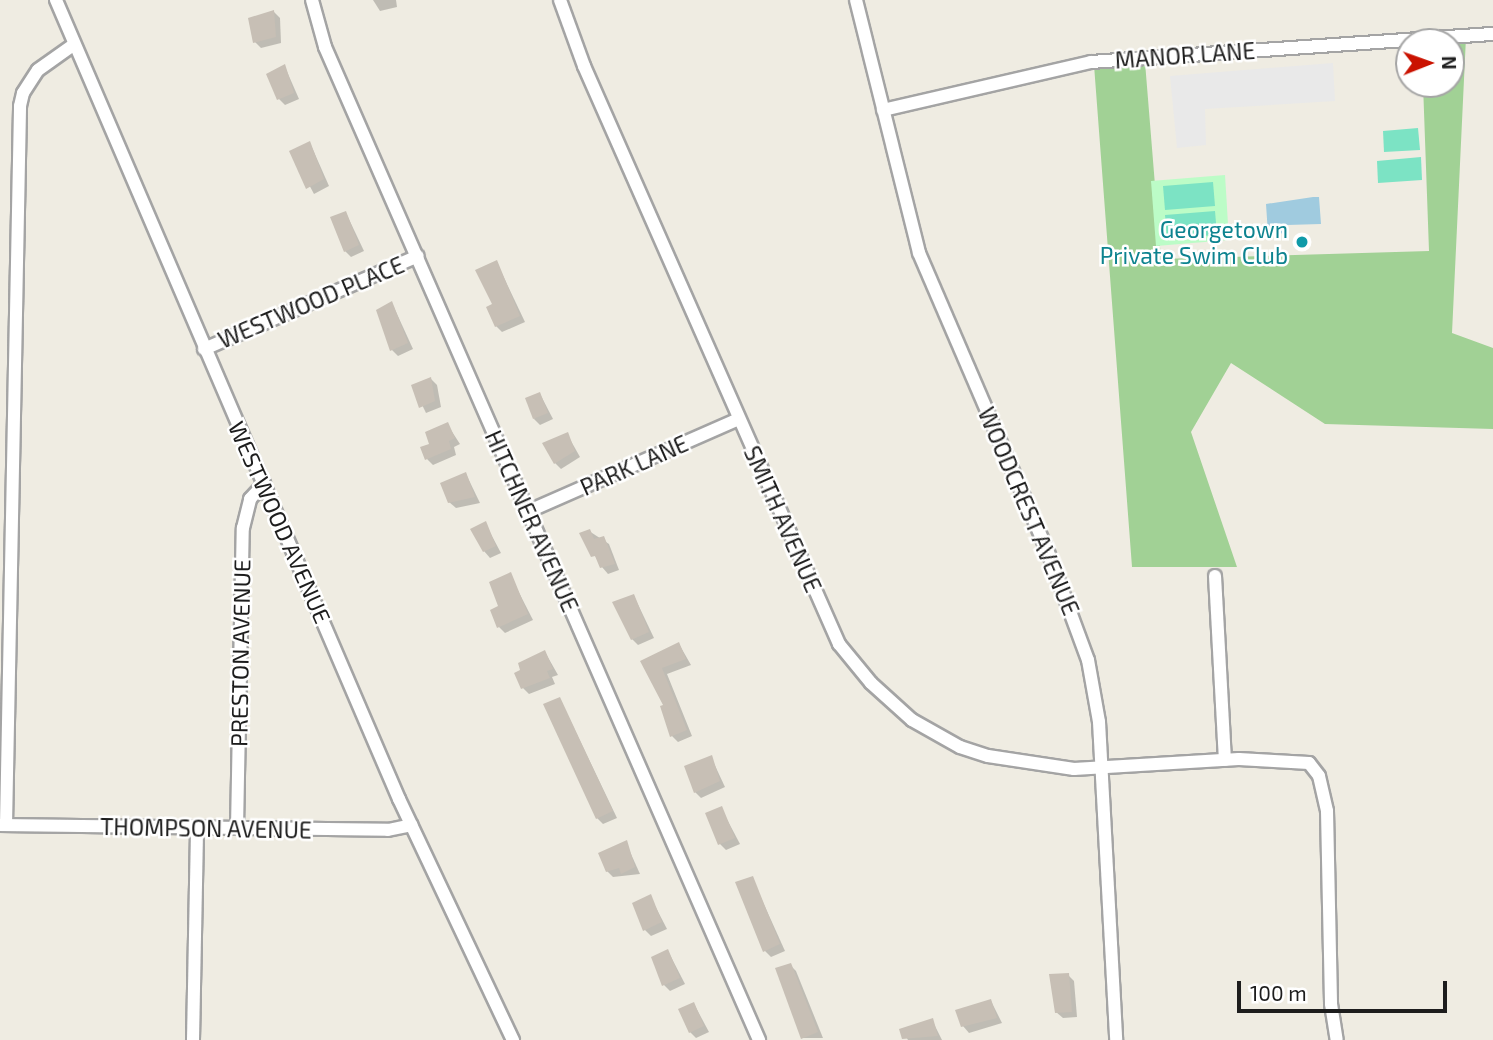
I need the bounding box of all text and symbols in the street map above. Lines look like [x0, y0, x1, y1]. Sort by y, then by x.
north arrow [1395, 28, 1465, 98]
street label: MANOR LANE [1114, 36, 1256, 74]
text: N [1438, 56, 1461, 70]
place label: Georgetown Private Swim Club [1100, 215, 1288, 269]
marker: Georgetown Private Swim Club [1294, 234, 1310, 250]
street label: WESTWOOD PLACE [214, 250, 408, 354]
street label: WOODCREST AVENUE [972, 402, 1086, 620]
street label: WESTWOOD AVENUE [223, 416, 337, 628]
street label: HITCHNER AVENUE [479, 426, 585, 616]
street label: PARK LANE [576, 429, 692, 501]
street label: SMITH AVENUE [738, 441, 828, 597]
street label: PRESTON AVENUE [225, 559, 255, 747]
street label: THOMPSON AVENUE [100, 812, 312, 844]
scale bar [1241, 967, 1451, 1011]
text: 100 m [1250, 980, 1307, 1005]

